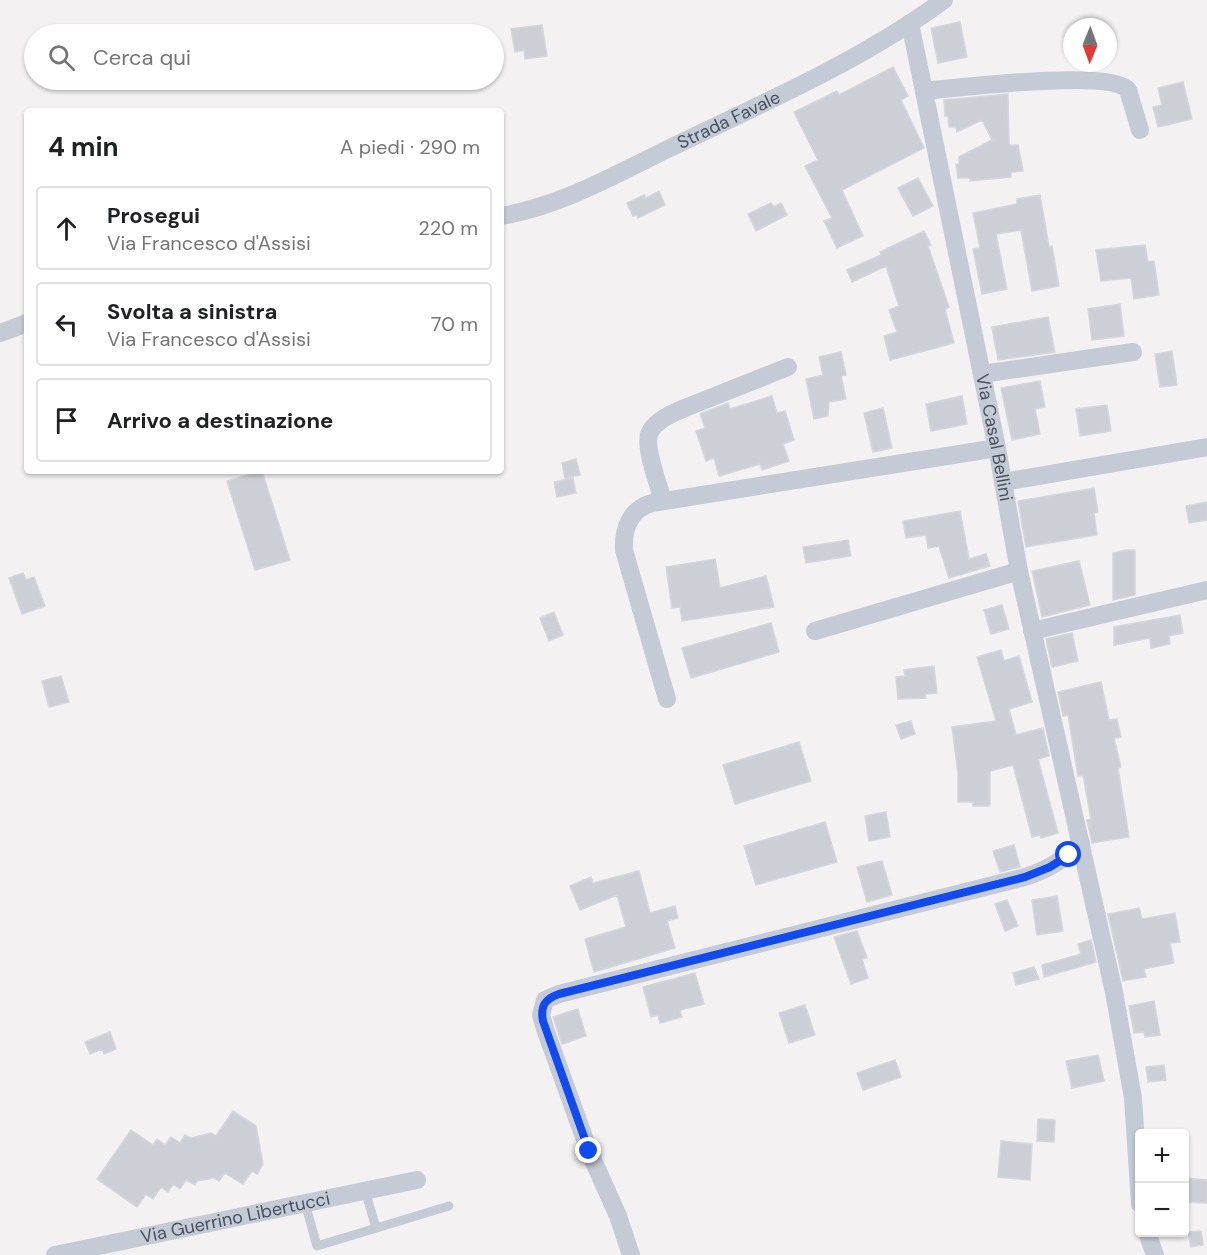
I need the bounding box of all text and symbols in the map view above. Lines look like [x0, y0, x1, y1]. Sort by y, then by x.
north arrow [1063, 18, 1117, 72]
search box [24, 24, 504, 90]
icon: search [45, 41, 78, 74]
text: Cerca qui [93, 43, 191, 72]
street label: Strada Favale [673, 85, 784, 155]
text: 4 min [48, 130, 119, 164]
text: A piedi · 290 m [340, 134, 480, 160]
text: Prosegui [107, 201, 200, 230]
icon: ahead [50, 212, 83, 245]
text: 220 m [418, 215, 478, 241]
text: Via Francesco d'Assisi [107, 230, 311, 256]
text: Svolta a sinistra [107, 297, 277, 326]
icon: left [50, 308, 83, 341]
text: 70 m [431, 311, 478, 337]
text: Via Francesco d'Assisi [107, 326, 311, 352]
street label: Via Casal Bellini [970, 372, 1018, 503]
icon: arrive [50, 404, 83, 437]
text: Arrivo a destinazione [107, 406, 333, 435]
route start [1055, 841, 1081, 867]
map controls [1135, 1129, 1189, 1237]
button: + [1135, 1129, 1189, 1183]
route end [575, 1137, 601, 1163]
button: − [1135, 1183, 1189, 1237]
street label: Via Guerrino Libertucci [138, 1186, 332, 1249]

